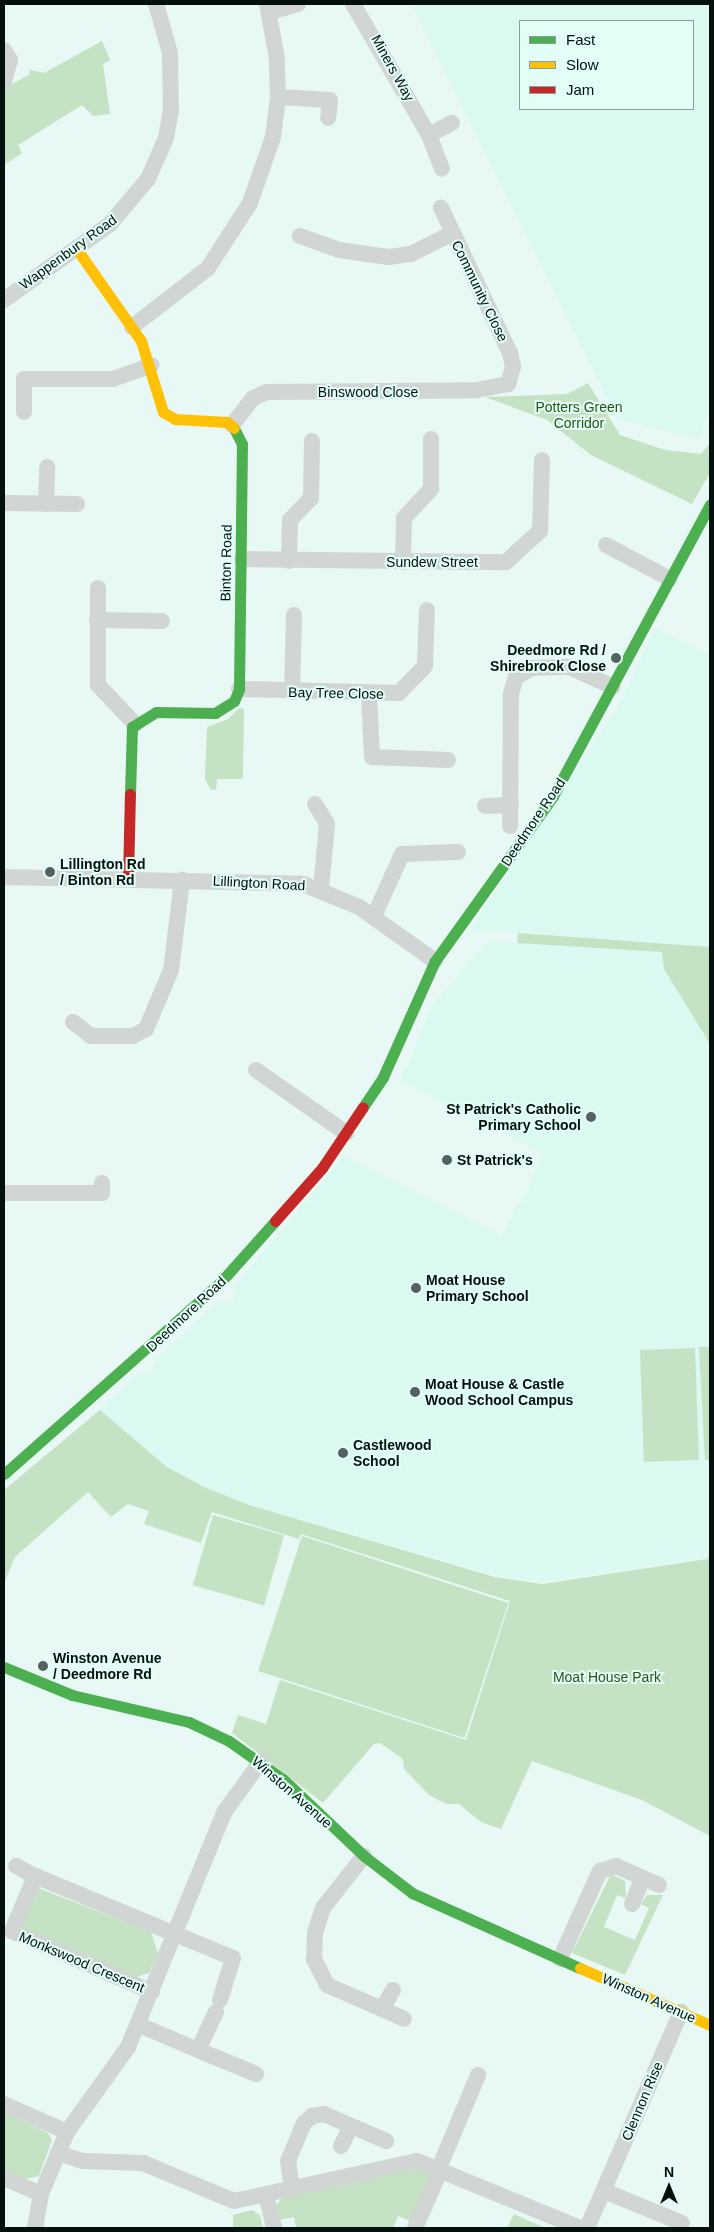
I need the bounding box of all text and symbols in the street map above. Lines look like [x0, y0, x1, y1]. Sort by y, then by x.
legend [519, 20, 694, 110]
text: Fast [566, 31, 595, 48]
street label: Miners Way [368, 32, 418, 104]
text: Slow [566, 56, 599, 73]
text: Jam [566, 81, 594, 98]
street label: Wappenbury Road [16, 211, 120, 293]
street label: Community Close [448, 238, 512, 344]
street label: Binswood Close [318, 384, 418, 400]
park label: Potters Green Corridor [535, 399, 623, 432]
street label: Binton Road [217, 524, 235, 602]
street label: Sundew Street [386, 554, 478, 570]
place label: Deedmore Rd / Shirebrook Close [490, 642, 606, 674]
marker: Deedmore Rd / Shirebrook Close [610, 652, 622, 664]
street label: Bay Tree Close [288, 684, 384, 702]
street label: Deedmore Road [497, 775, 569, 869]
place label: Lillington Rd / Binton Rd [60, 856, 146, 889]
marker: Lillington Rd / Binton Rd [44, 866, 56, 878]
street label: Lillington Road [212, 872, 306, 894]
place label: St Patrick's Catholic Primary School [446, 1101, 581, 1134]
marker: St Patrick's Catholic Primary School [585, 1111, 597, 1123]
place label: St Patrick's [457, 1152, 533, 1168]
marker: St Patrick's [441, 1154, 453, 1166]
place label: Moat House Primary School [426, 1272, 529, 1304]
street label: Deedmore Road [143, 1273, 229, 1355]
marker: Moat House Primary School [410, 1282, 422, 1294]
place label: Moat House & Castle Wood School Campus [425, 1376, 573, 1408]
marker: Moat House & Castle Wood School Campus [409, 1386, 421, 1398]
place label: Castlewood School [353, 1437, 432, 1470]
marker: Castlewood School [337, 1447, 349, 1459]
place label: Winston Avenue / Deedmore Rd [53, 1650, 162, 1682]
marker: Winston Avenue / Deedmore Rd [37, 1660, 49, 1672]
park label: Moat House Park [553, 1669, 661, 1685]
street label: Winston Avenue [248, 1752, 336, 1832]
street label: Monkswood Crescent [17, 1928, 147, 1996]
street label: Winston Avenue [599, 1970, 699, 2026]
street label: Clennon Rise [618, 2059, 666, 2143]
north arrow [644, 2162, 694, 2212]
text: N [664, 2164, 674, 2180]

